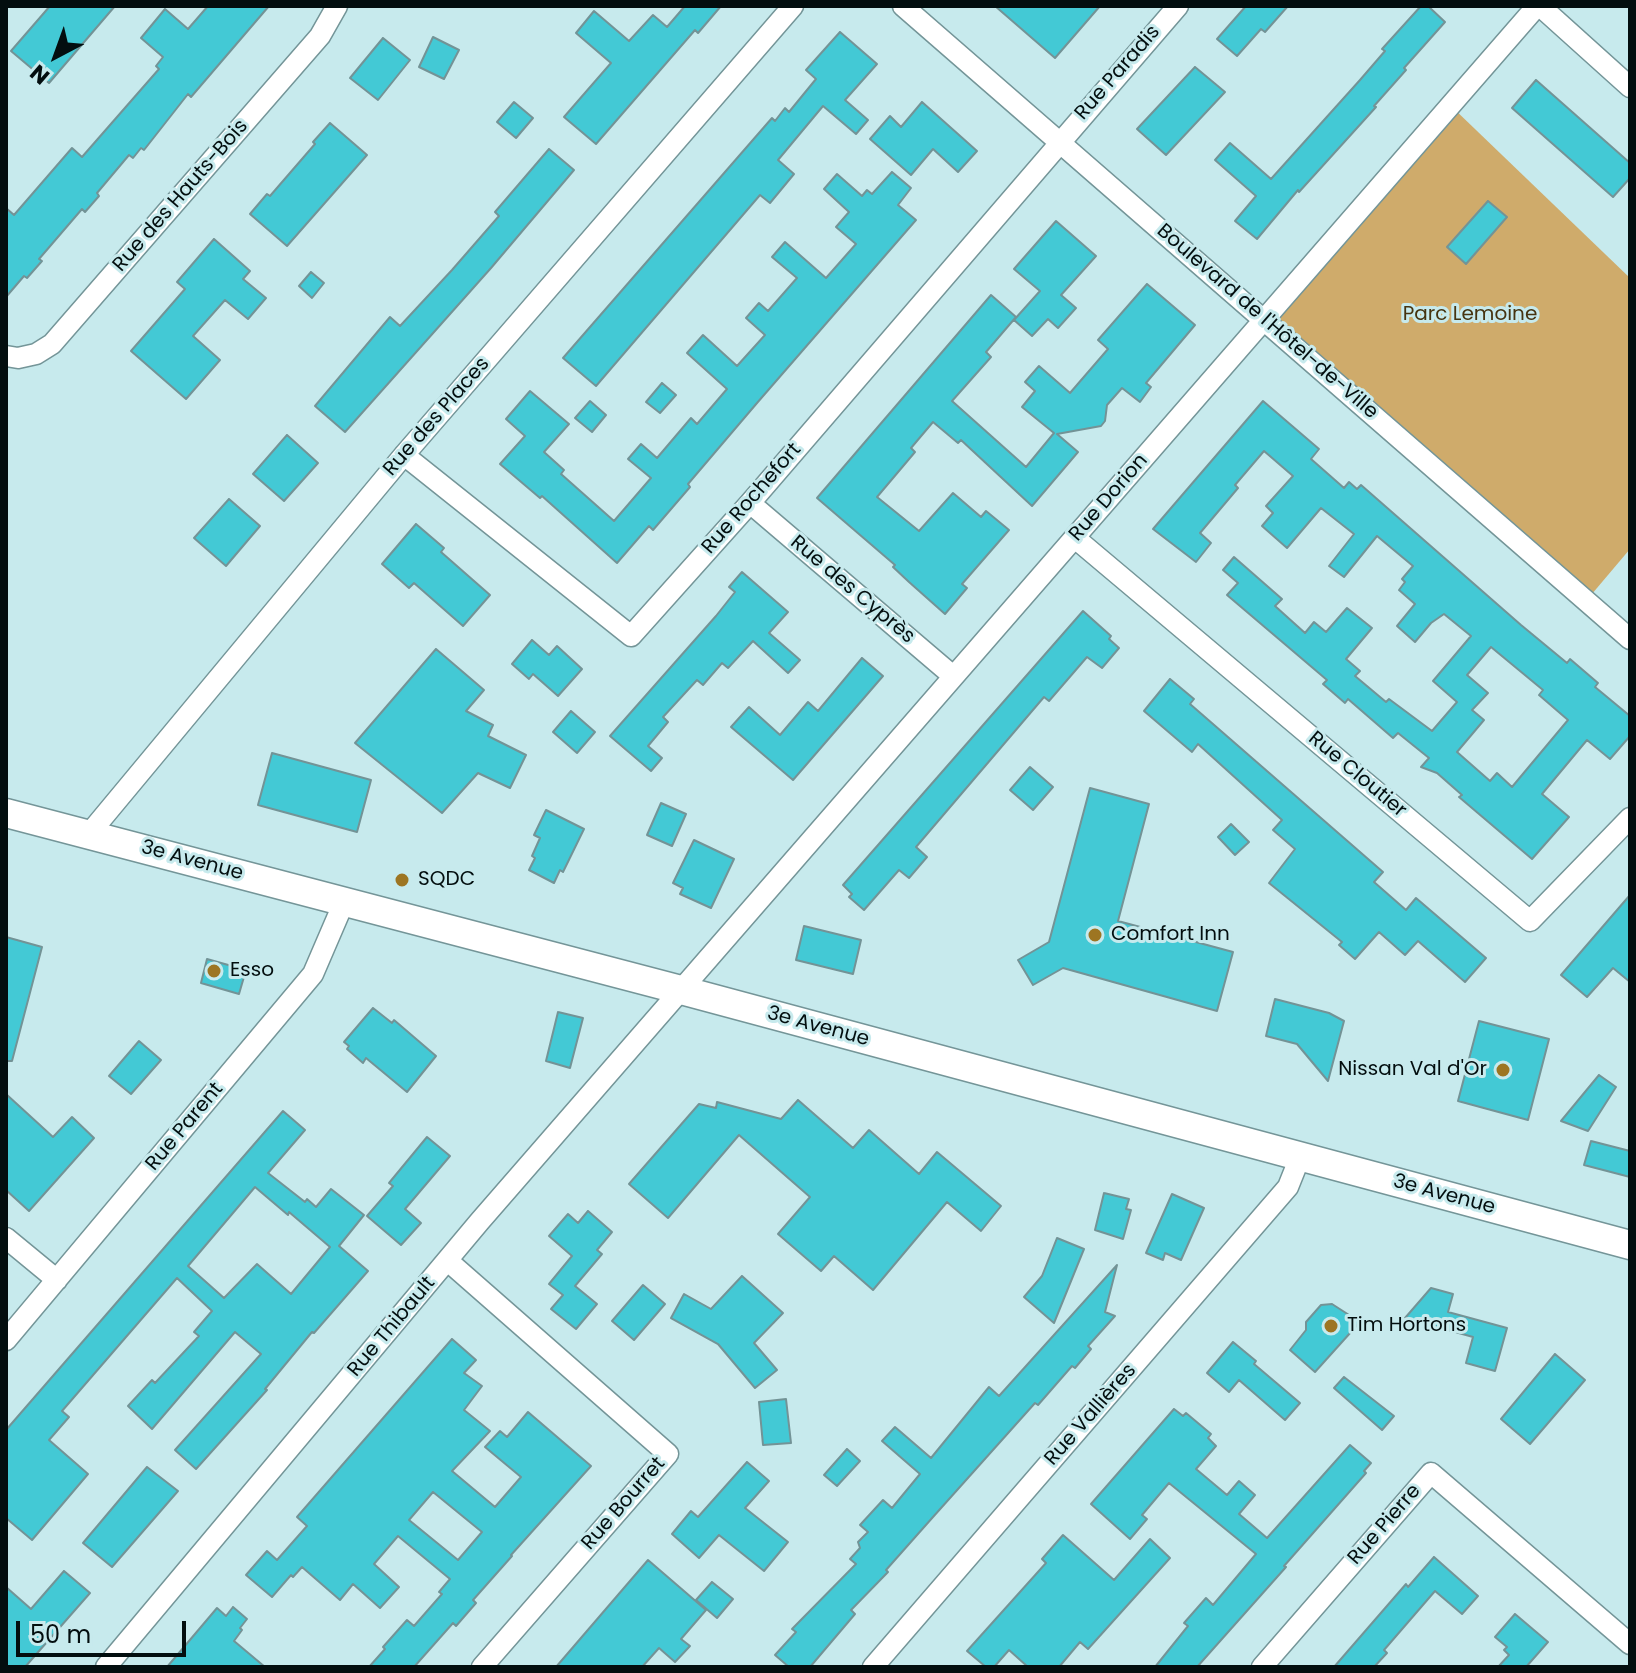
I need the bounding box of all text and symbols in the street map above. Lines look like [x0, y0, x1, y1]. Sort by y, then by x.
north arrow [16, 16, 96, 96]
street label: Rue Paradis [1070, 21, 1166, 125]
text: N [24, 57, 56, 92]
street label: Rue des Hauts-Bois [108, 115, 254, 277]
street label: Boulevard de l'Hôtel-de-Ville [1151, 219, 1383, 425]
park label: Parc Lemoine [1403, 303, 1537, 327]
street label: Rue des Places [379, 353, 495, 481]
street label: Rue Rochefort [697, 439, 807, 559]
street label: Rue Dorion [1065, 450, 1153, 546]
street label: Rue des Cyprès [785, 531, 919, 649]
street label: Rue Cloutier [1303, 727, 1411, 823]
street label: 3e Avenue [138, 836, 246, 886]
place label: SQDC [418, 868, 475, 892]
marker: SQDC [393, 871, 411, 889]
place label: Comfort Inn [1111, 923, 1230, 947]
marker: Comfort Inn [1086, 926, 1104, 944]
place label: Esso [230, 959, 274, 983]
marker: Esso [205, 962, 223, 980]
street label: 3e Avenue [764, 1002, 872, 1052]
place label: Nissan Val d'Or [1338, 1058, 1487, 1082]
marker: Nissan Val d'Or [1494, 1061, 1512, 1079]
street label: Rue Parent [141, 1078, 229, 1176]
street label: 3e Avenue [1390, 1170, 1498, 1220]
street label: Rue Thibault [343, 1272, 441, 1382]
place label: Tim Hortons [1347, 1314, 1466, 1338]
marker: Tim Hortons [1322, 1317, 1340, 1335]
street label: Rue Vallières [1040, 1359, 1142, 1471]
street label: Rue Bourret [577, 1453, 671, 1555]
street label: Rue Pierre [1343, 1480, 1427, 1570]
scale bar [20, 1605, 190, 1655]
text: 50 m [30, 1618, 91, 1651]

